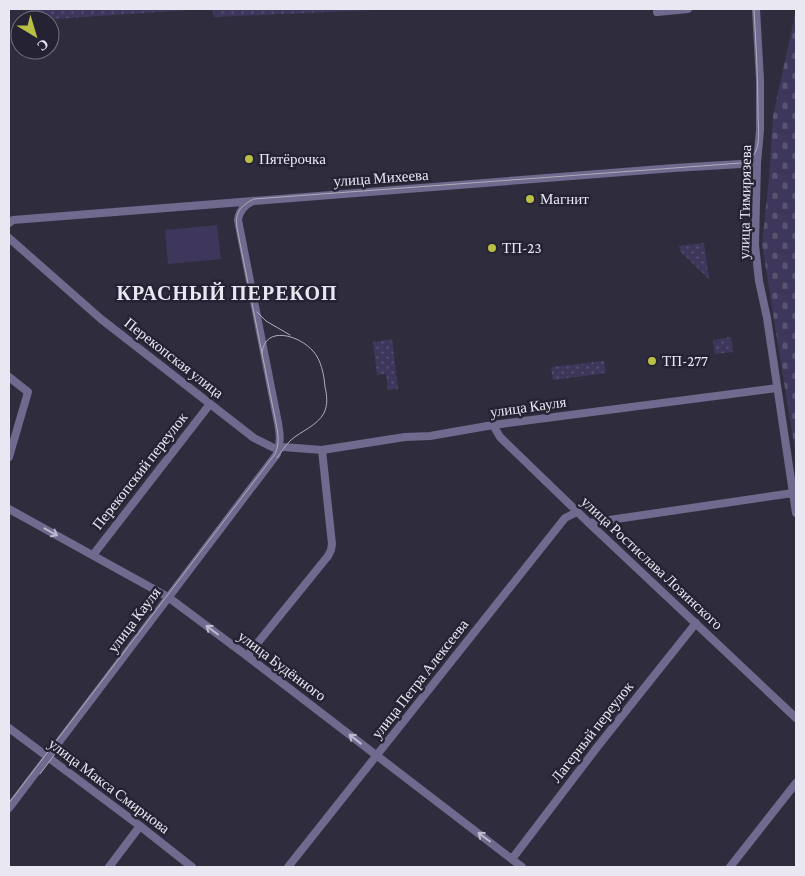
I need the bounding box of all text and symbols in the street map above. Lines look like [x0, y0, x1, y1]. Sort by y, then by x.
north arrow [10, 10, 60, 60]
text: С [34, 36, 52, 55]
street label: улица Тимирязева [736, 144, 754, 259]
place label: Пятёрочка [259, 151, 326, 167]
marker: Пятёрочка [243, 153, 255, 165]
street label: улица Михеева [333, 167, 429, 189]
place label: Магнит [540, 191, 589, 207]
marker: Магнит [524, 193, 536, 205]
place label: ТП-23 [502, 240, 542, 256]
marker: ТП-23 [486, 242, 498, 254]
district label: КРАСНЫЙ ПЕРЕКОП [116, 282, 338, 304]
street label: Перекопская улица [121, 315, 227, 402]
place label: ТП-277 [662, 353, 708, 369]
marker: ТП-277 [646, 355, 658, 367]
street label: улица Кауля [489, 394, 567, 420]
street label: Перекопский переулок [89, 409, 191, 533]
street label: улица Ростислава Лозинского [578, 493, 726, 633]
one-way arrow [44, 528, 58, 538]
street label: улица Кауля [105, 584, 164, 655]
street label: улица Петра Алексеева [369, 616, 472, 742]
one-way arrow [206, 624, 219, 635]
street label: улица Будённого [235, 628, 329, 704]
street label: Лагерный переулок [548, 678, 637, 786]
one-way arrow [349, 733, 362, 744]
street label: улица Макса Смирнова [45, 735, 173, 837]
one-way arrow [478, 832, 491, 843]

